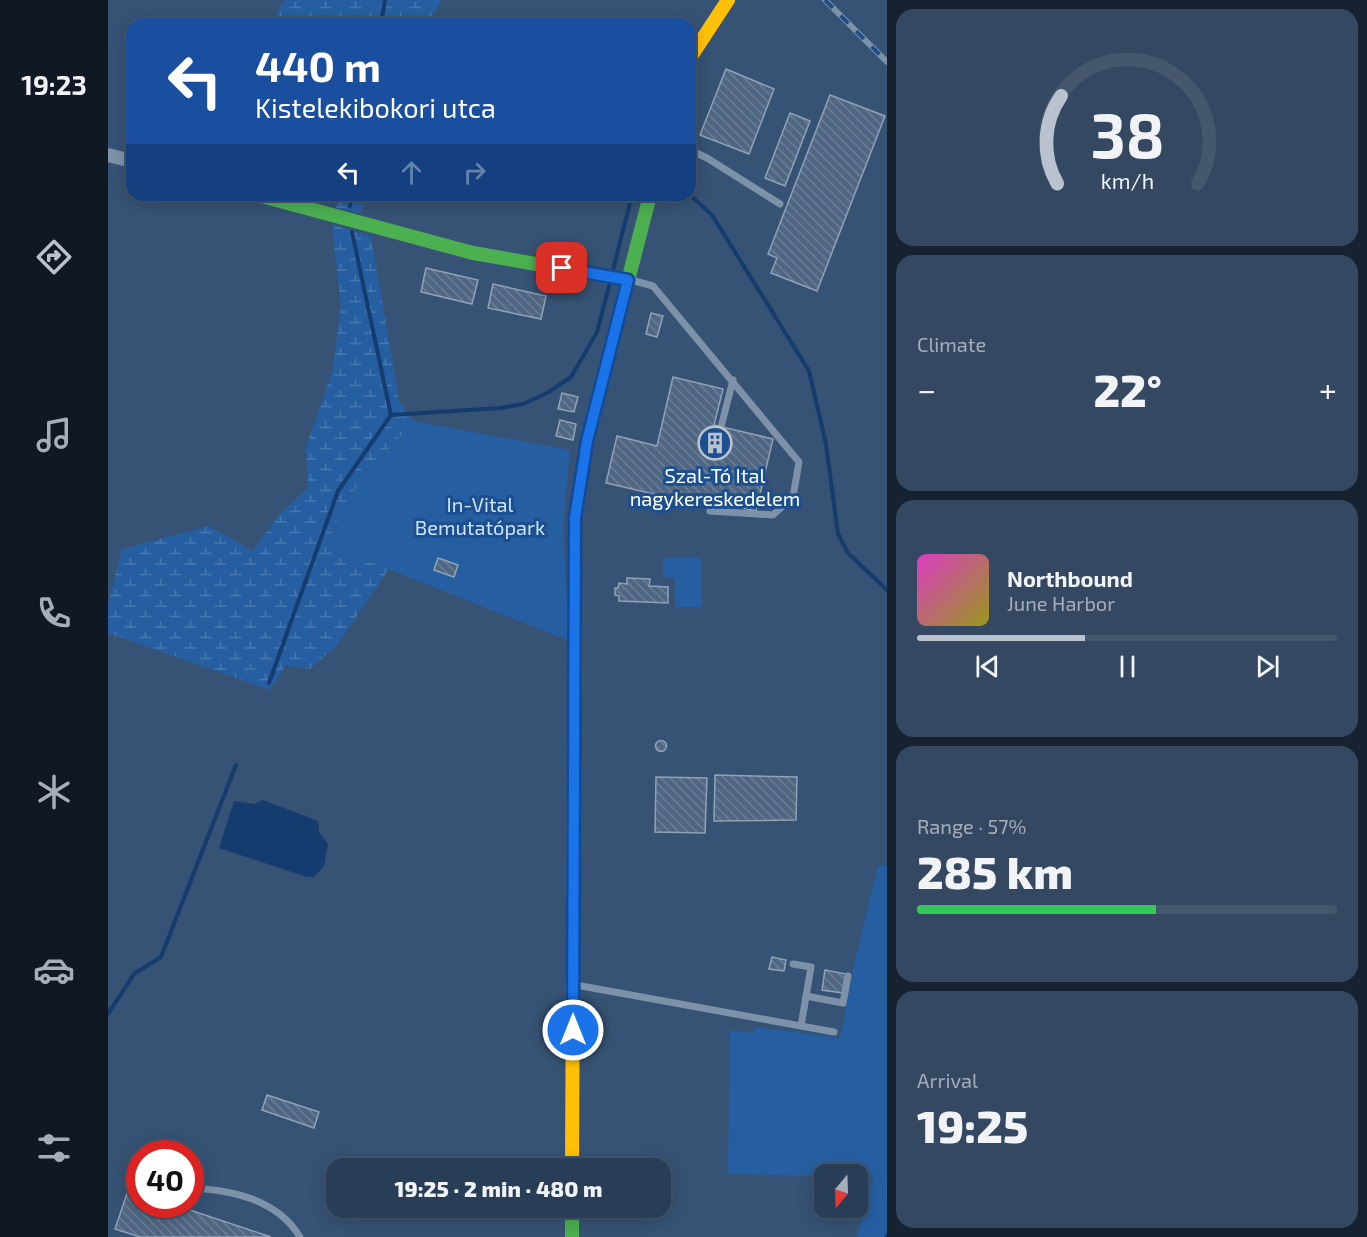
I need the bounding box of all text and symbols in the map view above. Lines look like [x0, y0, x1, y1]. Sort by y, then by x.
text: 440 m [255, 40, 381, 90]
icon: left [156, 42, 234, 120]
text: 19:23 [21, 68, 87, 100]
text: Kistelekibokori utca [255, 91, 496, 123]
text: 38 [1090, 96, 1164, 171]
icon: left [332, 156, 365, 189]
icon: ahead [395, 156, 428, 189]
icon: right [458, 156, 491, 189]
text: km/h [1100, 169, 1154, 194]
icon: directions [33, 236, 75, 278]
pin [536, 242, 587, 293]
icon: arrive [545, 251, 578, 284]
text: Climate [917, 332, 986, 356]
text: 22° [1093, 362, 1162, 416]
text: − [917, 369, 936, 409]
text: + [1319, 369, 1337, 409]
icon: music [33, 414, 75, 456]
building icon: Szal-Tó Ital nagykereskedelem [697, 425, 733, 461]
place label: Szal-Tó Ital nagykereskedelem [630, 463, 800, 510]
park label: In-Vital Bemutatópark [415, 492, 545, 539]
text: Northbound [1007, 565, 1133, 591]
text: June Harbor [1007, 591, 1115, 615]
icon: phone [33, 592, 75, 634]
icon: previous [971, 650, 1004, 683]
icon: pause [1111, 650, 1144, 683]
icon: next [1251, 650, 1284, 683]
icon: climate [33, 771, 75, 813]
text: Range · 57% [917, 814, 1026, 838]
text: 285 km [917, 844, 1073, 898]
icon: car [33, 949, 75, 991]
position arrow [541, 998, 605, 1062]
text: Arrival [917, 1068, 978, 1092]
text: 19:25 [917, 1098, 1028, 1152]
icon: filters [33, 1127, 75, 1169]
speed limit sign: 40 [126, 1140, 204, 1218]
north arrow [814, 1164, 868, 1218]
map controls [814, 1164, 868, 1218]
text: 19:25 · 2 min · 480 m [395, 1175, 602, 1201]

